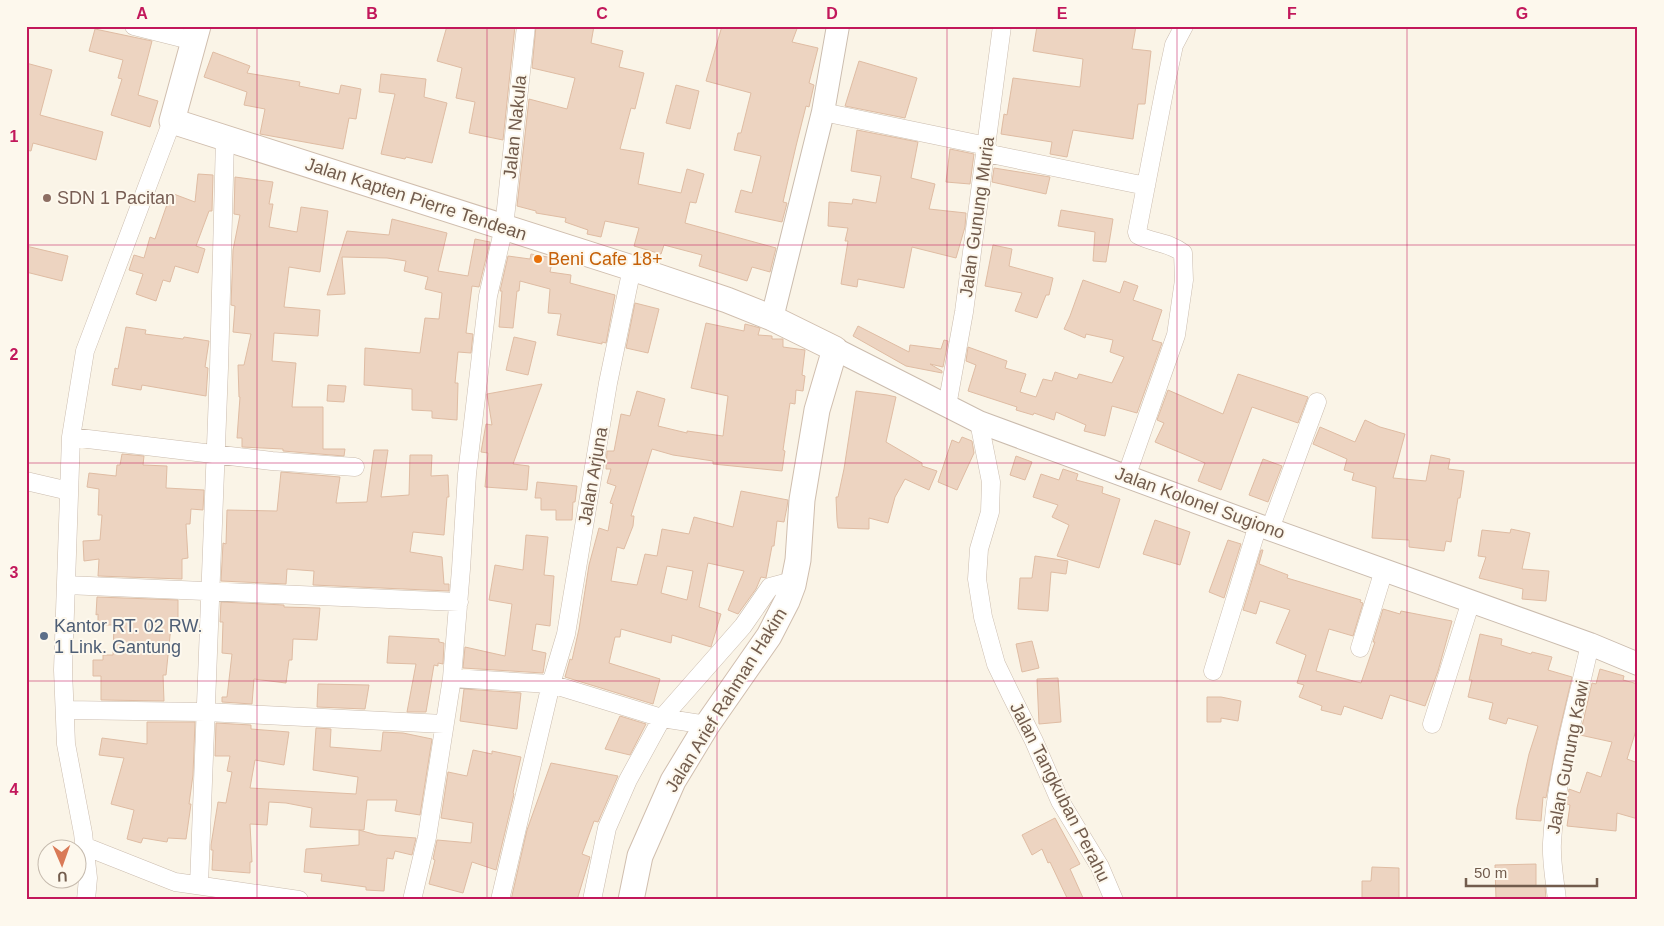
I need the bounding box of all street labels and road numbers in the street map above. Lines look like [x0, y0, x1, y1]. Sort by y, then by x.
street label: Jalan Nakula [500, 73, 530, 180]
street label: Jalan Gunung Muria [956, 134, 998, 299]
street label: Jalan Kapten Pierre Tendean [303, 154, 529, 244]
street label: Jalan Arjuna [575, 425, 612, 527]
street label: Jalan Kolonel Sugiono [1112, 463, 1288, 543]
street label: Jalan Arief Rahman Hakim [661, 604, 791, 796]
street label: Jalan Gunung Kawi [1543, 678, 1593, 836]
street label: Jalan Tangkuban Perahu [1006, 699, 1114, 885]

